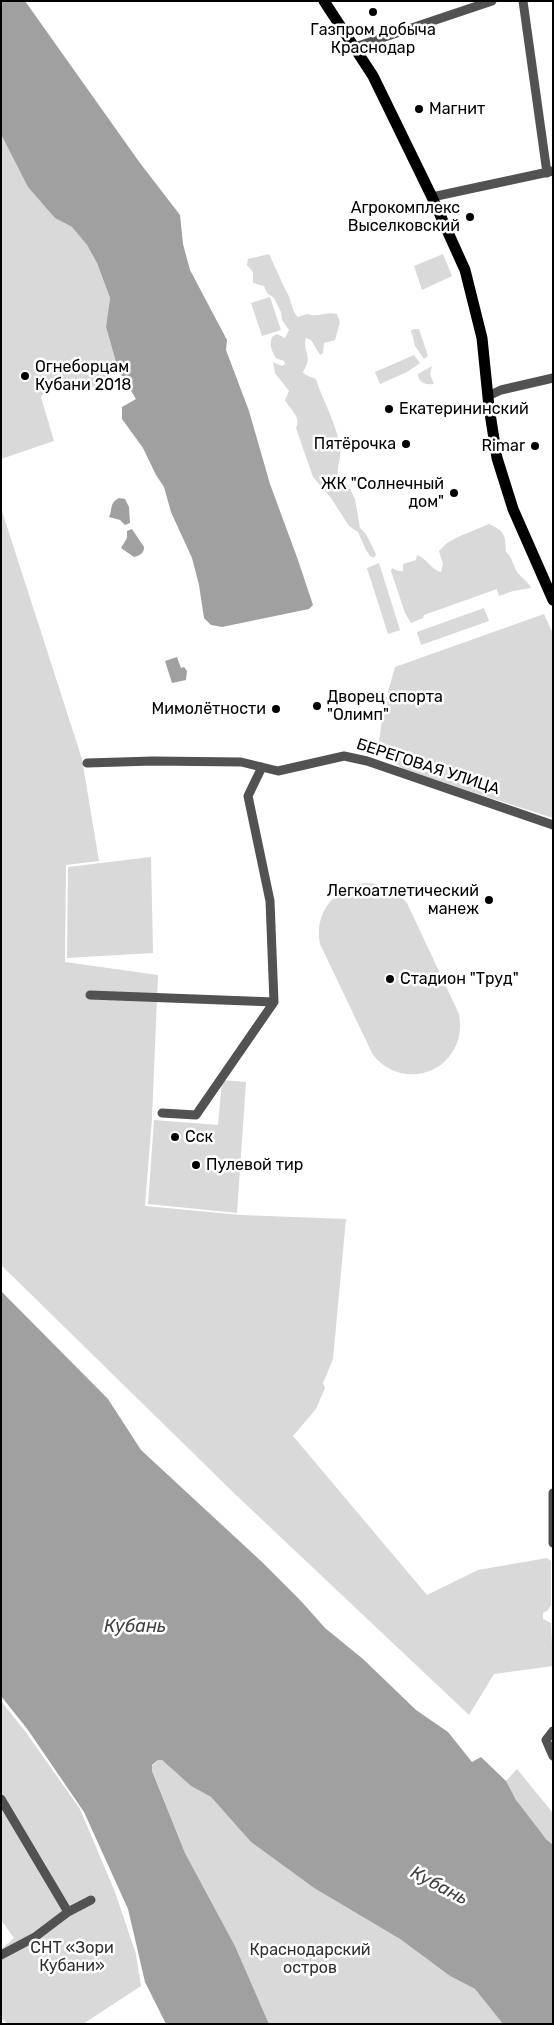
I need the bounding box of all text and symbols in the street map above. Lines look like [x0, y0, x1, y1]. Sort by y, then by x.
marker: Газпром добыча Краснодар [367, 6, 379, 18]
place label: Газпром добыча Краснодар [310, 20, 436, 58]
place label: Магнит [429, 99, 485, 119]
marker: Магнит [413, 103, 425, 115]
place label: Агрокомплекс Выселковский [348, 198, 460, 236]
marker: Агрокомплекс Выселковский [464, 211, 476, 223]
place label: Огнеборцам Кубани 2018 [35, 357, 131, 395]
marker: Огнеборцам Кубани 2018 [19, 370, 31, 382]
place label: Екатерининский [399, 399, 529, 419]
marker: Екатерининский [383, 403, 395, 415]
place label: Пятёрочка [314, 434, 396, 454]
place label: Rimar [482, 436, 525, 456]
marker: Пятёрочка [400, 438, 412, 450]
marker: Rimar [529, 440, 541, 452]
place label: ЖК "Солнечный дом" [321, 474, 444, 512]
marker: ЖК "Солнечный дом" [448, 487, 460, 499]
place label: Дворец спорта "Олимп" [327, 687, 443, 725]
place label: Мимолётности [151, 699, 266, 719]
marker: Дворец спорта "Олимп" [311, 700, 323, 712]
marker: Мимолётности [270, 703, 282, 715]
street label: БЕРЕГОВАЯ УЛИЦА [354, 735, 502, 799]
place label: Легкоатлетический манеж [327, 881, 479, 919]
marker: Легкоатлетический манеж [483, 894, 495, 906]
place label: Стадион "Труд" [400, 969, 519, 989]
marker: Стадион "Труд" [384, 973, 396, 985]
place label: Сск [185, 1127, 213, 1147]
marker: Сск [169, 1131, 181, 1143]
place label: Пулевой тир [206, 1155, 303, 1175]
marker: Пулевой тир [190, 1159, 202, 1171]
water label: Кубань [104, 1616, 166, 1638]
water label: Кубань [407, 1862, 471, 1910]
park label: СНТ «Зори Кубани» [30, 1938, 114, 1976]
park label: Краснодарский остров [249, 1940, 371, 1978]

